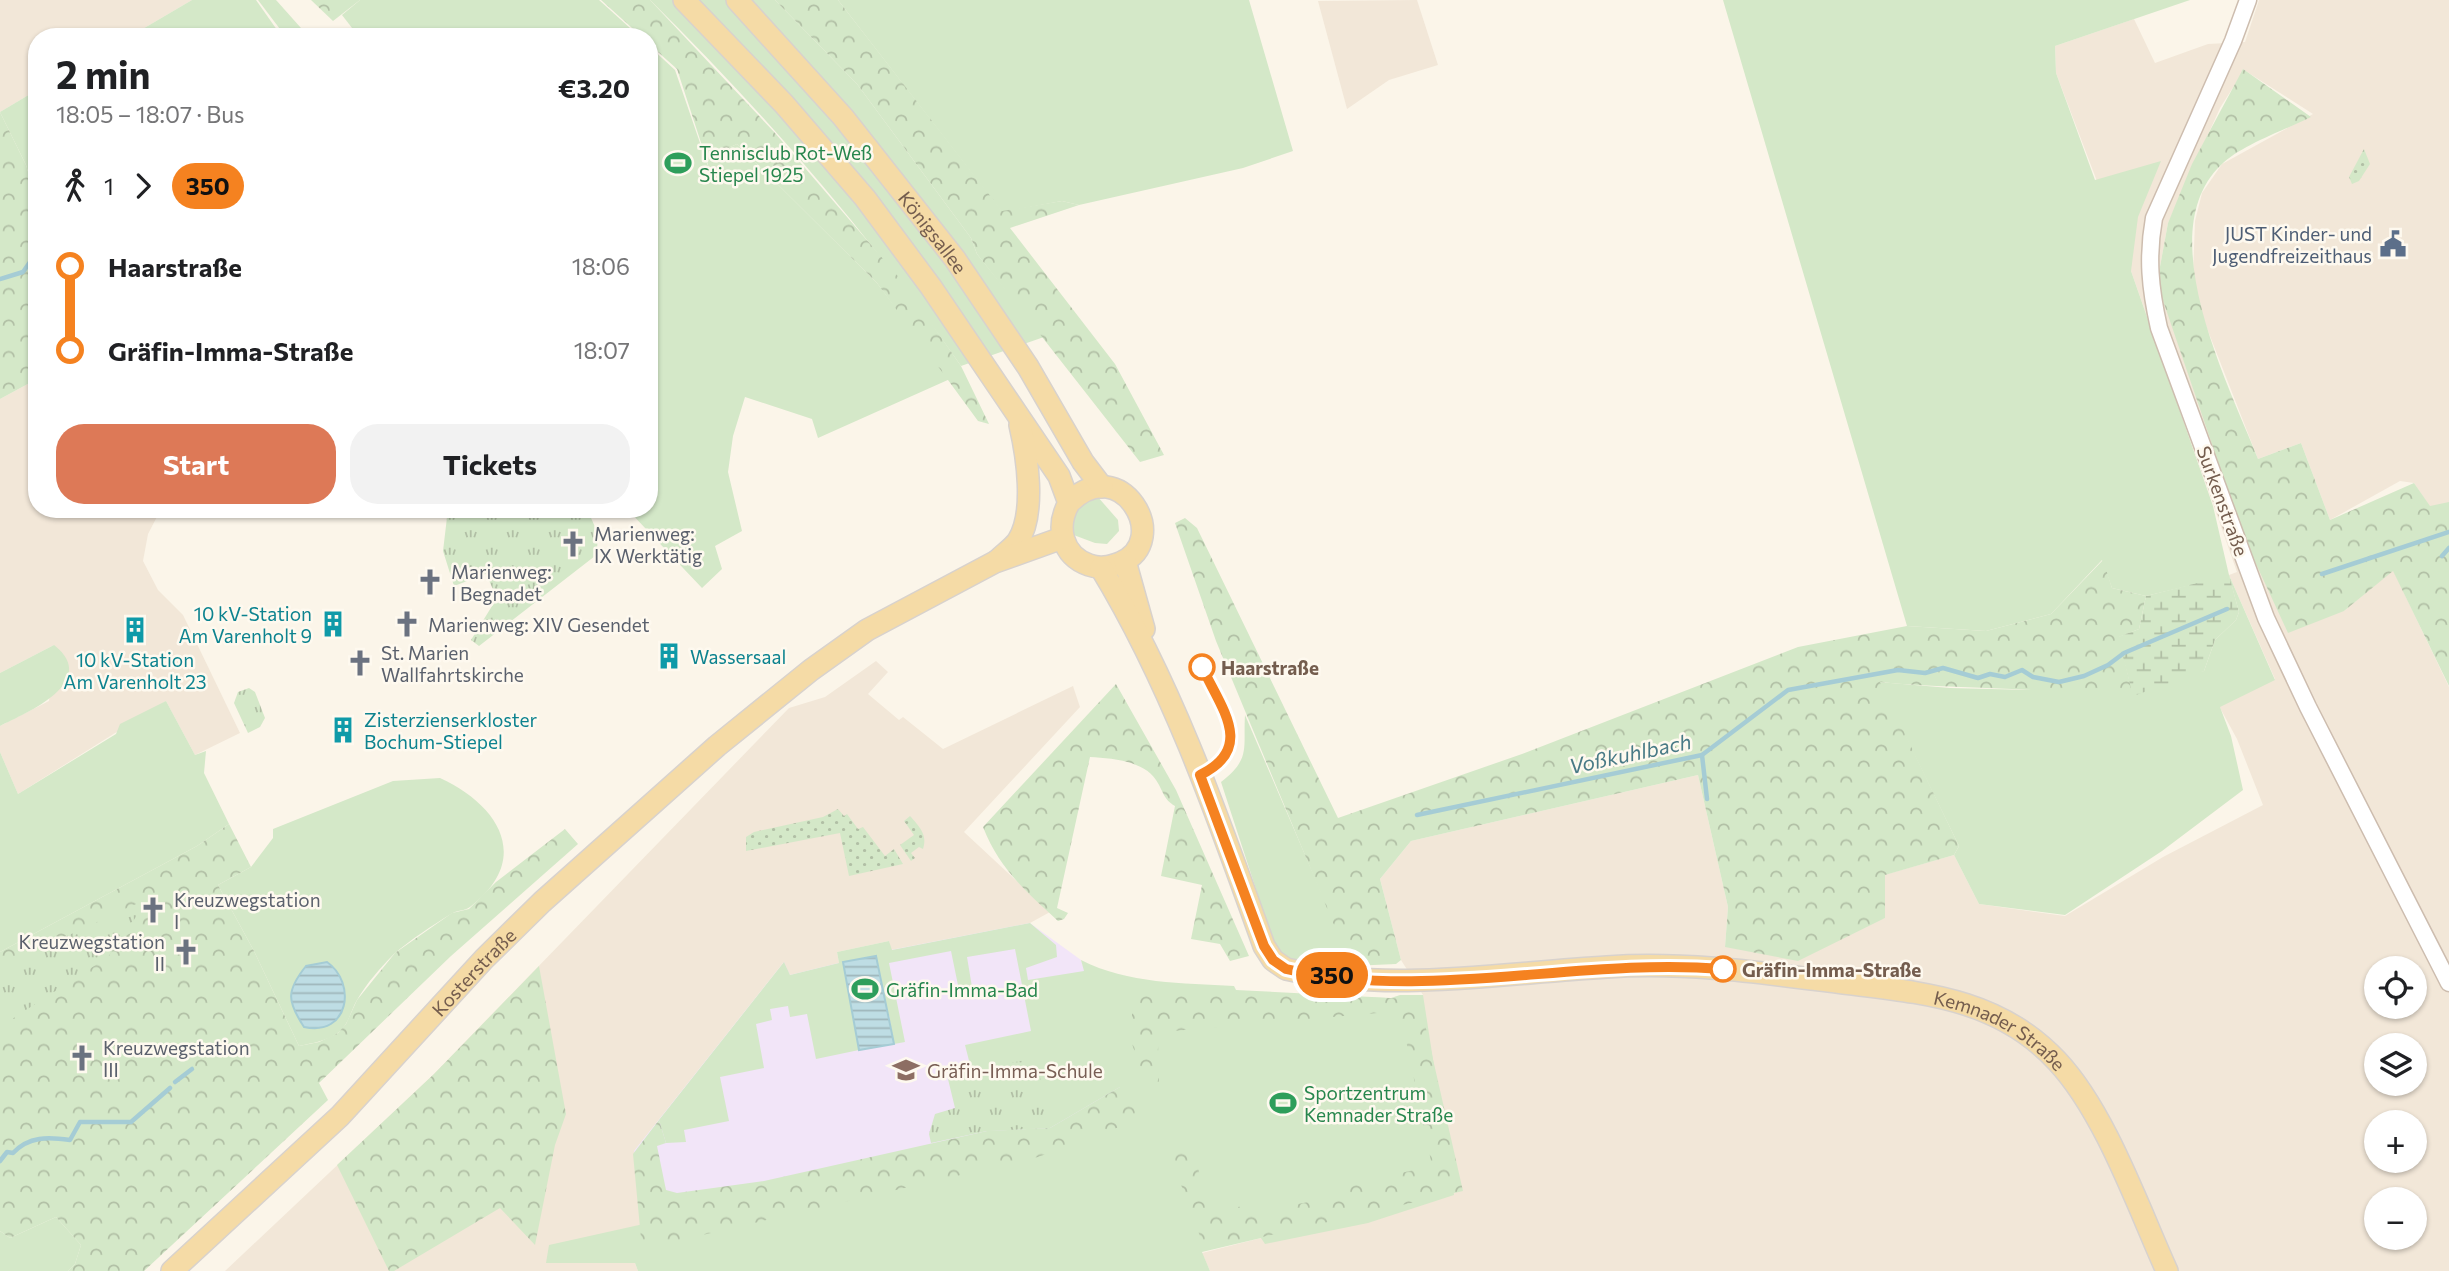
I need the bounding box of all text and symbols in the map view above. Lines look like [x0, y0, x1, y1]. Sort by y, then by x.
text: 2 min [56, 50, 151, 97]
text: €3.20 [558, 72, 630, 103]
text: 18:05 – 18:07 · Bus [56, 100, 244, 128]
place label: Tennisclub Rot-Weß Stiepel 1925 [699, 141, 872, 186]
sports icon: Tennisclub Rot-Weß Stiepel 1925 [663, 148, 693, 178]
icon: walk [56, 167, 94, 205]
icon: forward [124, 167, 162, 205]
text: 350 [186, 171, 230, 200]
text: 1 [104, 172, 114, 200]
street label: Königsallee [894, 186, 972, 277]
place label: JUST Kinder- und Jugendfreizeithaus [2212, 222, 2372, 267]
public building icon: JUST Kinder- und Jugendfreizeithaus [2378, 229, 2408, 259]
text: Haarstraße [108, 251, 242, 282]
text: 18:06 [572, 252, 630, 280]
text: Gräfin-Imma-Straße [108, 335, 353, 366]
text: 18:07 [574, 336, 630, 364]
button: Start [56, 424, 336, 504]
button: Tickets [350, 424, 630, 504]
street label: Surkenstraße [2192, 443, 2254, 559]
place label: Marienweg: IX Werktätig [594, 522, 702, 567]
church icon: Marienweg: IX Werktätig [558, 529, 588, 559]
place label: Marienweg: I Begnadet [451, 560, 552, 605]
church icon: Marienweg: I Begnadet [415, 567, 445, 597]
place label: 10 kV-Station Am Varenholt 9 [178, 602, 312, 647]
building icon: 10 kV-Station Am Varenholt 9 [318, 609, 348, 639]
church icon: Marienweg: XIV Gesendet [392, 609, 422, 639]
place label: Marienweg: XIV Gesendet [428, 613, 650, 636]
building icon: 10 kV-Station Am Varenholt 23 [120, 615, 150, 645]
place label: St. Marien Wallfahrtskirche [381, 641, 524, 686]
building icon: Wassersaal [654, 641, 684, 671]
place label: Wassersaal [690, 645, 786, 668]
place label: 10 kV-Station Am Varenholt 23 [63, 648, 207, 693]
church icon: St. Marien Wallfahrtskirche [345, 648, 375, 678]
marker: Haarstraße [1189, 654, 1215, 680]
place label: Haarstraße [1221, 656, 1319, 679]
place label: Zisterzienserkloster Bochum-Stiepel [364, 708, 538, 753]
building icon: Zisterzienserkloster Bochum-Stiepel [328, 715, 358, 745]
water label: Voßkuhlbach [1567, 728, 1693, 778]
place label: Kreuzwegstation I [174, 888, 321, 933]
church icon: Kreuzwegstation I [138, 895, 168, 925]
street label: Kosterstraße [426, 923, 520, 1020]
place label: Kreuzwegstation II [18, 930, 165, 975]
church icon: Kreuzwegstation II [171, 937, 201, 967]
line badge: 350 [1292, 952, 1372, 998]
marker: Gräfin-Imma-Straße [1710, 956, 1736, 982]
map controls [2364, 956, 2427, 1250]
button: locate [2364, 956, 2427, 1019]
place label: Gräfin-Imma-Straße [1742, 958, 1921, 981]
text: 350 [1310, 960, 1354, 989]
sports icon: Gräfin-Imma-Bad [850, 974, 880, 1004]
place label: Gräfin-Imma-Bad [886, 978, 1038, 1001]
street label: Kemnader Straße [1932, 985, 2071, 1075]
button: layers [2364, 1033, 2427, 1096]
place label: Kreuzwegstation III [103, 1036, 250, 1081]
church icon: Kreuzwegstation III [67, 1043, 97, 1073]
school or university icon: Gräfin-Imma-Schule [891, 1055, 921, 1085]
place label: Gräfin-Imma-Schule [927, 1059, 1103, 1082]
place label: Sportzentrum Kemnader Straße [1304, 1081, 1453, 1126]
sports icon: Sportzentrum Kemnader Straße [1268, 1088, 1298, 1118]
button: + [2364, 1110, 2427, 1173]
button: − [2364, 1187, 2427, 1250]

